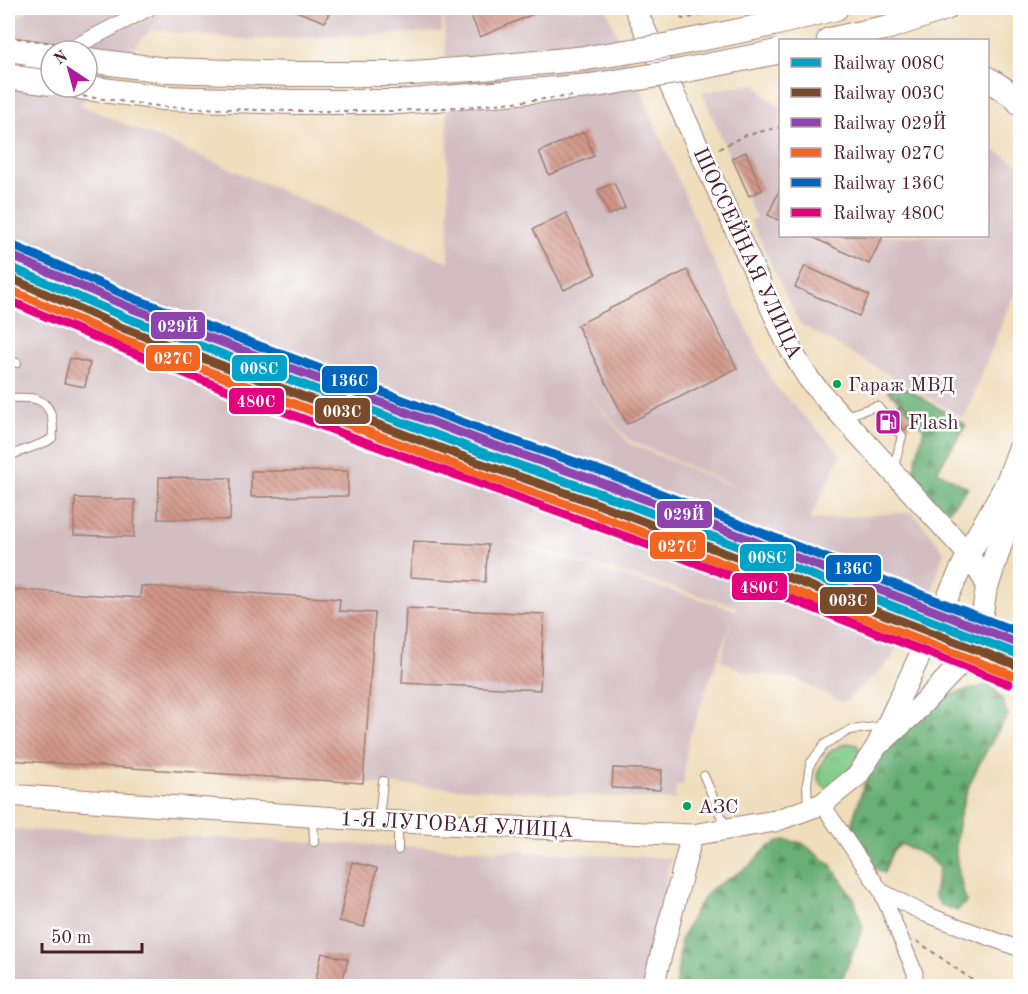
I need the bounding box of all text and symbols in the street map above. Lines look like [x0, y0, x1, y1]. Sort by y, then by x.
north arrow [39, 39, 99, 99]
legend [779, 39, 989, 237]
text: N [52, 48, 72, 69]
text: Railway 008С [833, 55, 944, 73]
text: Railway 003С [833, 85, 944, 103]
text: Railway 029Й [833, 111, 946, 133]
street label: ШОССЕЙНАЯ УЛИЦА [688, 143, 809, 363]
text: Railway 027С [833, 145, 944, 163]
text: Railway 136С [833, 175, 944, 193]
text: Railway 480С [833, 205, 944, 223]
line badge: 029Й [150, 311, 206, 340]
text: 029Й [157, 316, 199, 336]
line badge: 027С [145, 344, 201, 372]
text: 027С [154, 352, 192, 368]
line badge: 008С [231, 354, 288, 382]
text: 008С [240, 362, 278, 378]
line badge: 136С [321, 365, 378, 394]
text: 136С [330, 374, 368, 390]
place label: Гараж МВД [848, 376, 955, 396]
marker: Гараж МВД [831, 378, 843, 390]
line badge: 480С [228, 387, 285, 415]
text: 480С [237, 395, 275, 411]
line badge: 003С [314, 397, 371, 425]
text: 003С [323, 405, 361, 421]
fuel station icon: Flash [873, 407, 903, 437]
place label: Flash [908, 413, 959, 434]
line badge: 029Й [656, 500, 713, 529]
text: 029Й [663, 504, 705, 524]
line badge: 027С [649, 531, 706, 560]
text: 027С [658, 540, 696, 556]
line badge: 008С [739, 543, 795, 572]
text: 008С [748, 551, 786, 567]
line badge: 136С [825, 554, 882, 583]
text: 136С [834, 562, 872, 578]
line badge: 480С [731, 572, 788, 601]
text: 480С [740, 581, 778, 597]
line badge: 003С [819, 586, 876, 615]
text: 003С [829, 594, 867, 610]
place label: АЗС [698, 798, 739, 818]
marker: АЗС [681, 800, 693, 812]
street label: 1-Я ЛУГОВАЯ УЛИЦА [340, 809, 574, 842]
scale bar [42, 916, 142, 954]
text: 50 m [51, 929, 91, 947]

